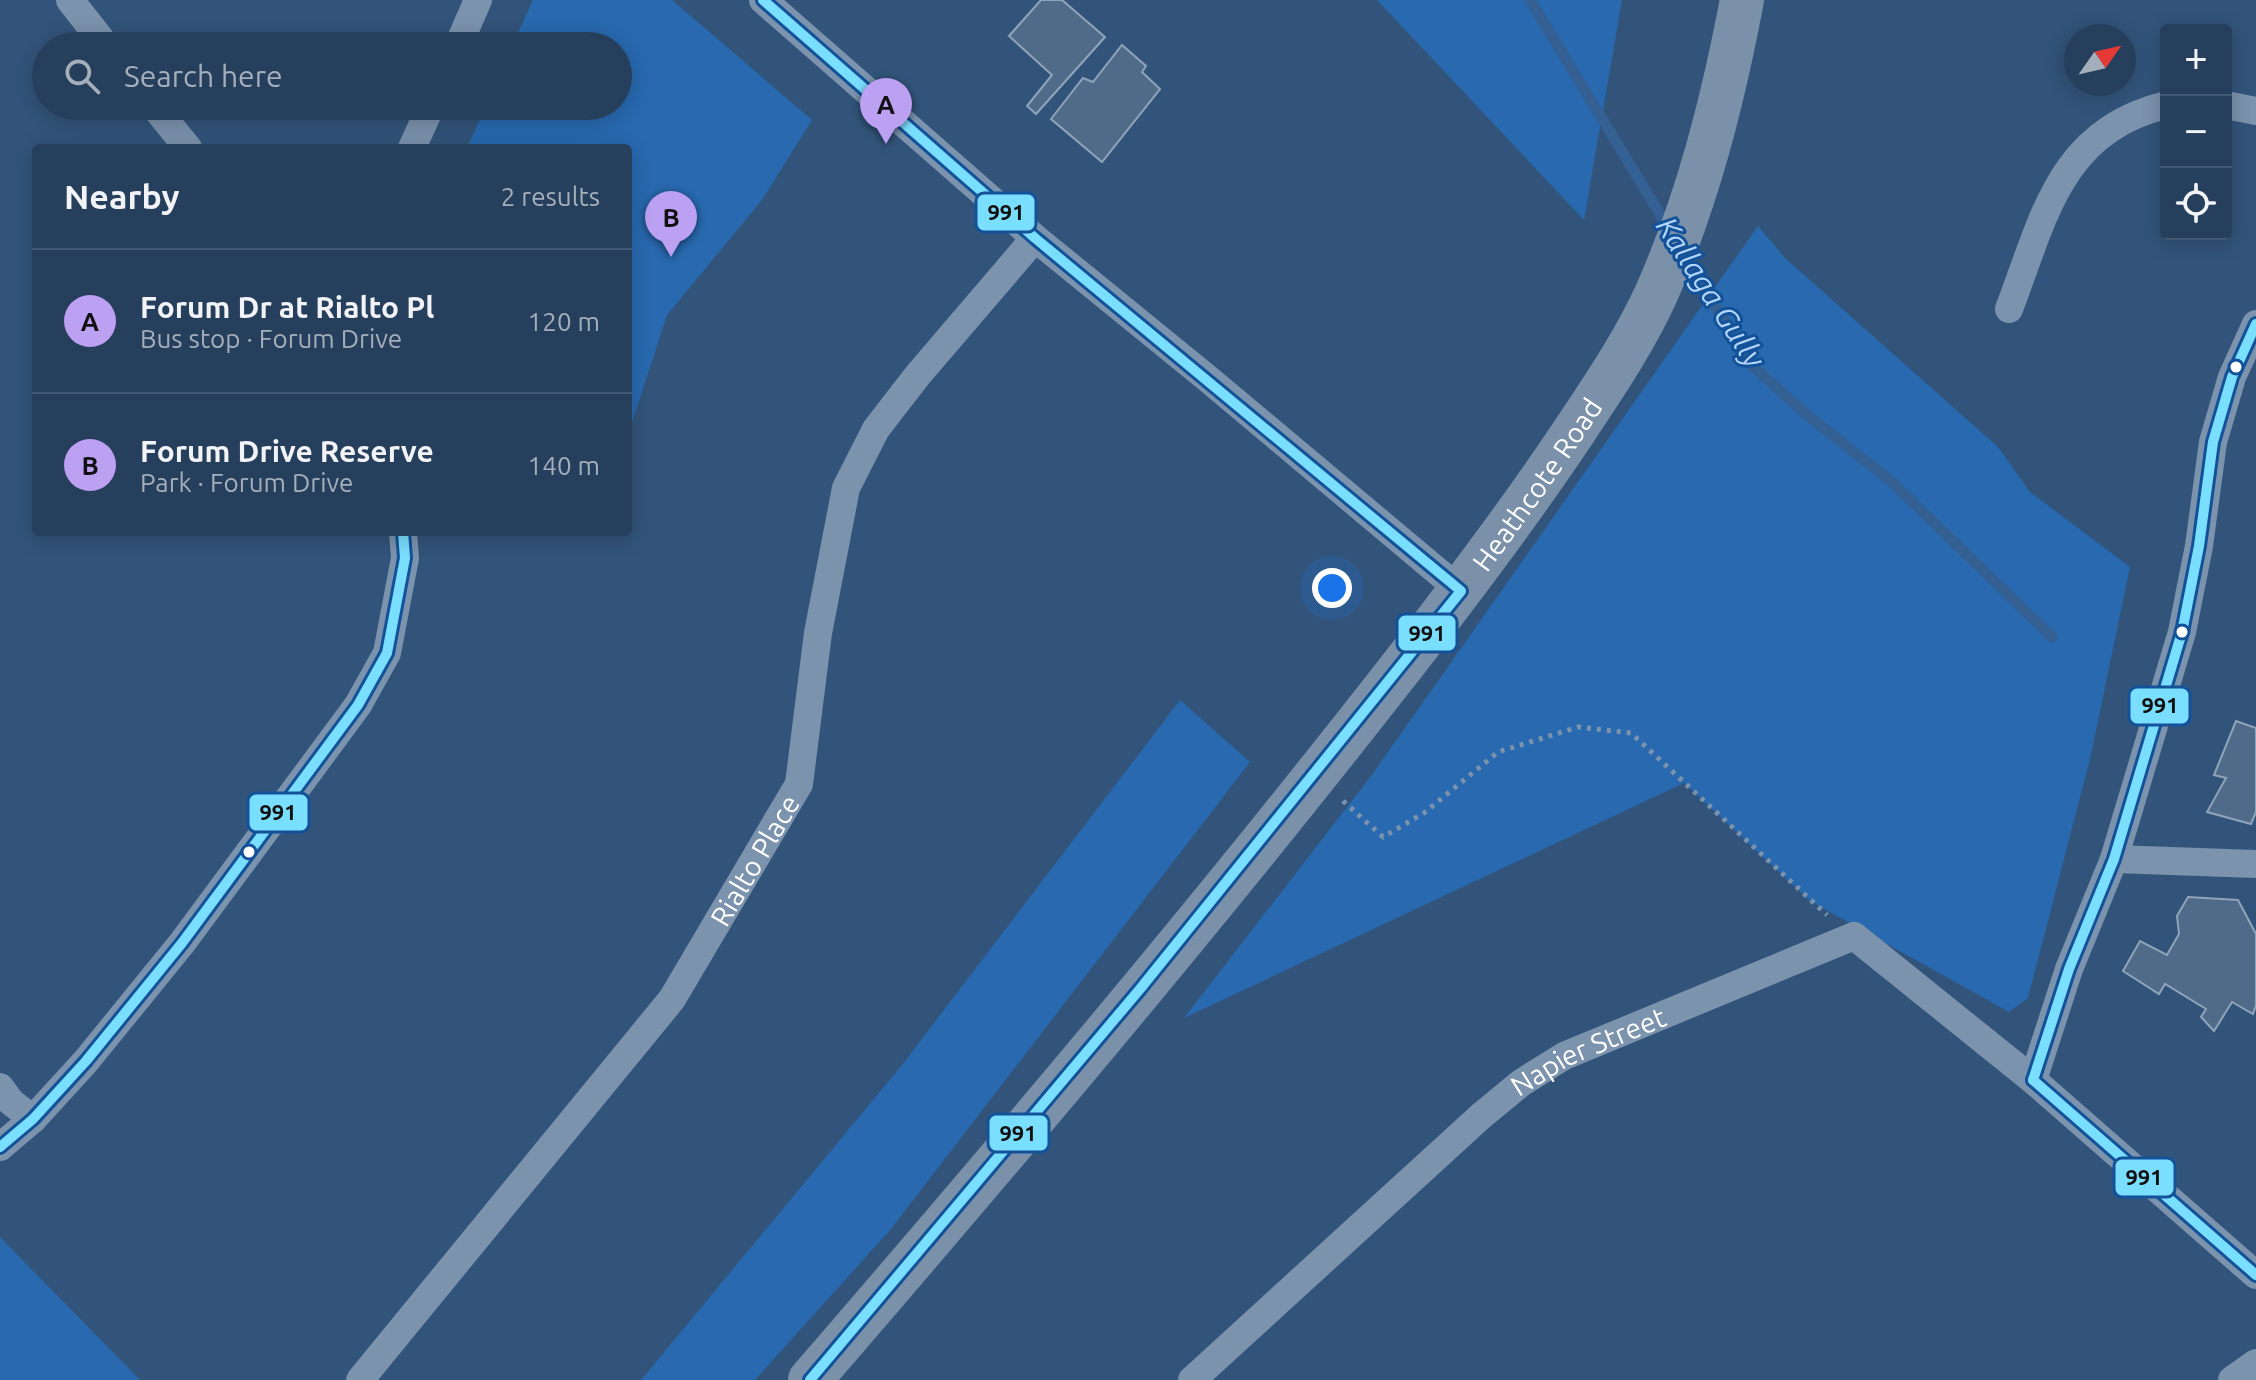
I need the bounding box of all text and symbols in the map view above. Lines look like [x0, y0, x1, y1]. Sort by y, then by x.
north arrow [2064, 24, 2136, 96]
map controls [2160, 24, 2232, 240]
button: + [2160, 24, 2232, 96]
search box [32, 32, 632, 120]
icon: search [60, 54, 104, 98]
text: Search here [124, 59, 283, 93]
pin: A [860, 78, 912, 144]
button: − [2160, 96, 2232, 168]
button: locate [2160, 168, 2232, 240]
text: Nearby [64, 177, 179, 215]
text: 2 results [501, 182, 600, 211]
pin: B [645, 191, 697, 257]
line badge: 991 [976, 193, 1036, 232]
text: 991 [987, 199, 1025, 224]
water label: Kallaga Gully [1650, 211, 1773, 374]
text: Forum Dr at Rialto Pl [140, 290, 434, 324]
text: A [81, 307, 99, 336]
text: 120 m [528, 307, 600, 336]
text: Bus stop · Forum Drive [140, 324, 402, 353]
unlabelled marker [2228, 359, 2244, 375]
street label: Heathcote Road [1465, 392, 1607, 576]
text: Forum Drive Reserve [140, 434, 434, 468]
text: B [81, 451, 99, 480]
text: 140 m [528, 451, 600, 480]
text: Park · Forum Drive [140, 468, 353, 497]
your location [1312, 568, 1352, 608]
line badge: 991 [1397, 614, 1457, 652]
text: 991 [1408, 620, 1446, 645]
unlabelled marker [2174, 624, 2190, 640]
line badge: 991 [2129, 687, 2190, 725]
text: 991 [2141, 692, 2179, 717]
street label: Rialto Place [703, 789, 805, 931]
line badge: 991 [248, 793, 309, 832]
text: 991 [259, 799, 297, 824]
unlabelled marker [241, 844, 257, 860]
street label: Napier Street [1505, 1000, 1670, 1101]
line badge: 991 [988, 1114, 1049, 1152]
text: 991 [999, 1120, 1037, 1145]
line badge: 991 [2114, 1158, 2175, 1197]
text: 991 [2125, 1164, 2163, 1189]

